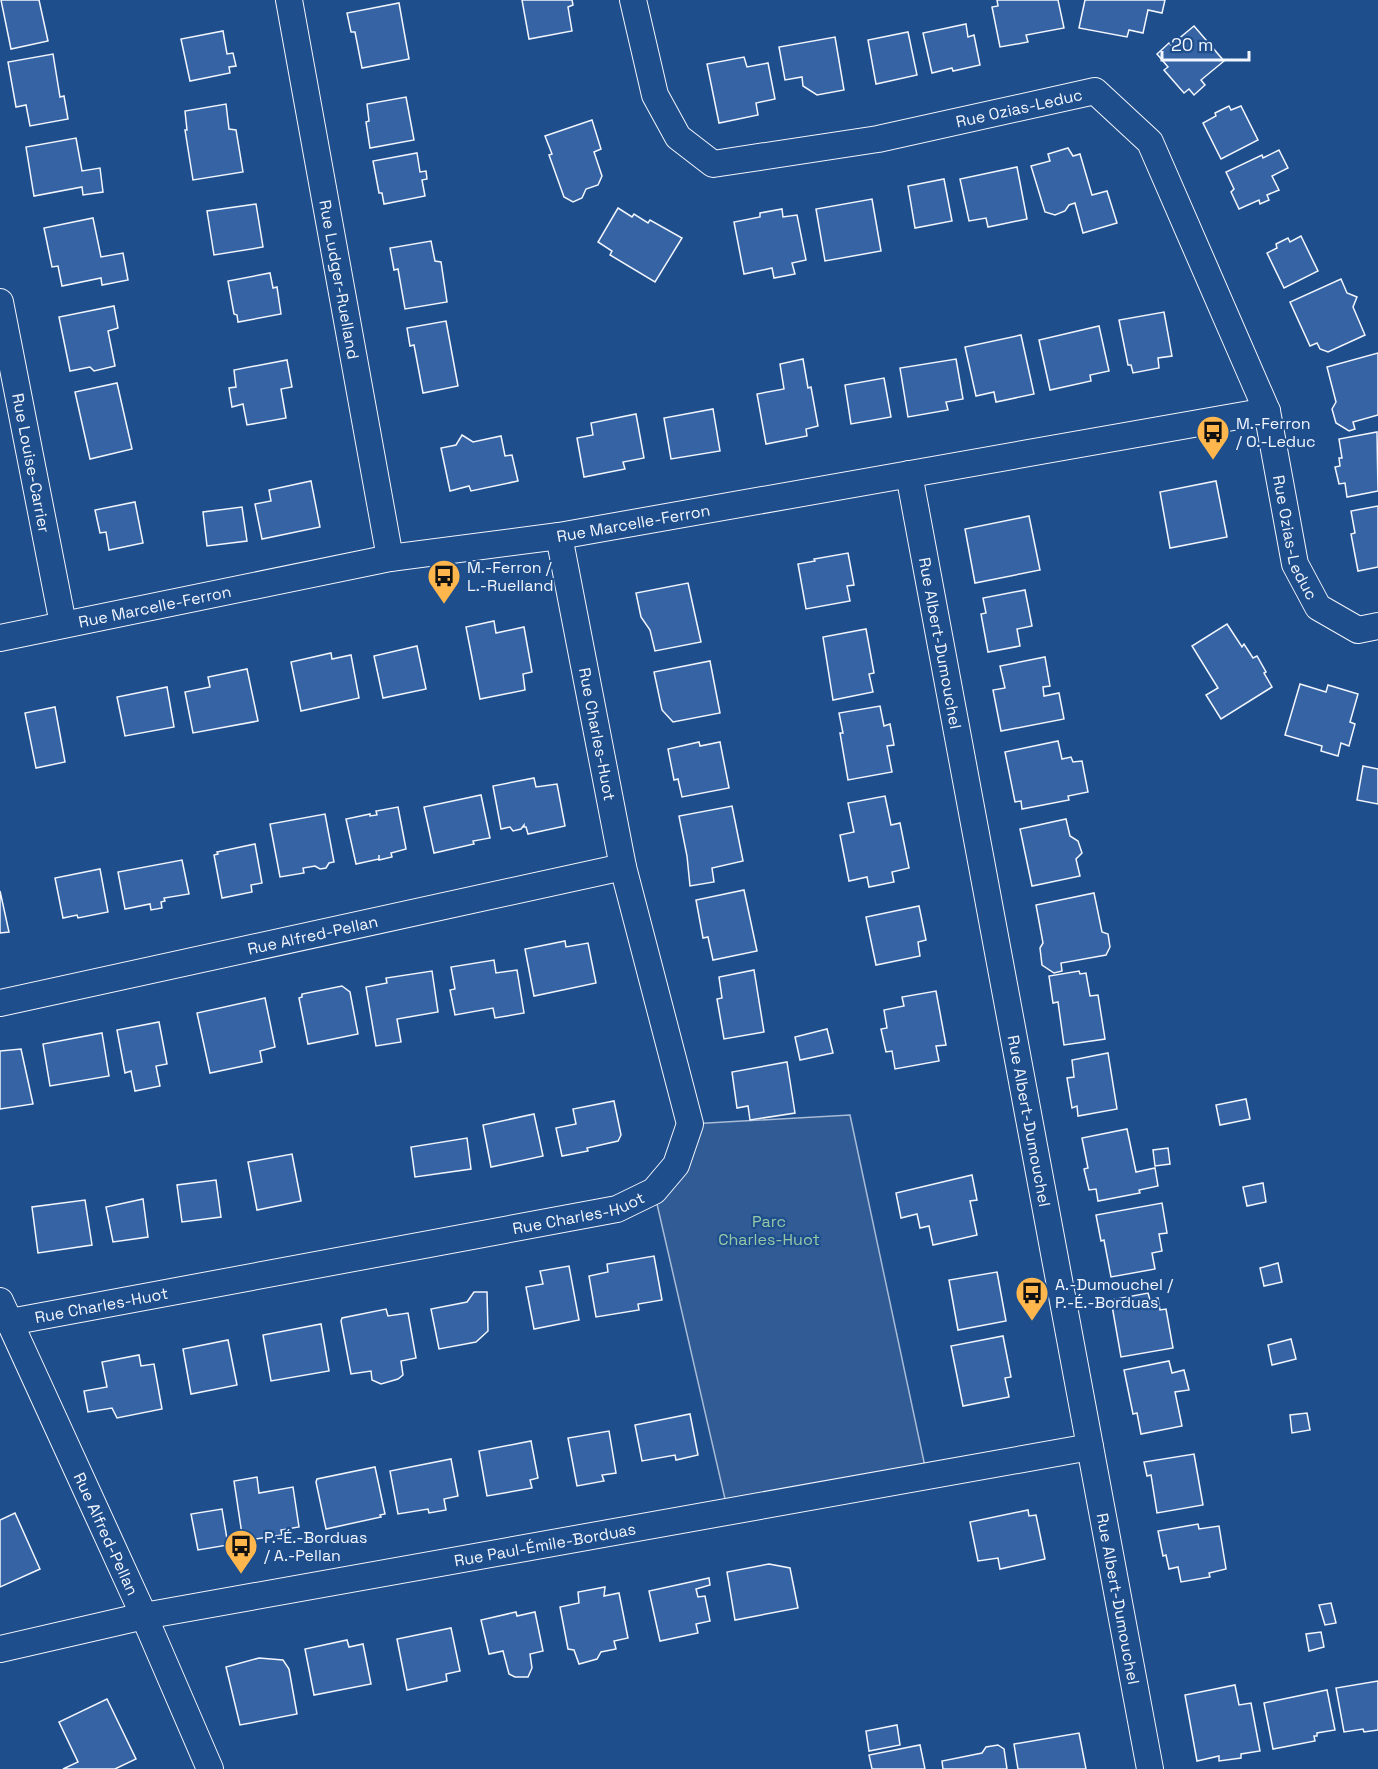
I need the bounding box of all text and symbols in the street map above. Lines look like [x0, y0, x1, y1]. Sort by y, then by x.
scale bar [1162, 24, 1249, 62]
text: 20 m [1171, 33, 1214, 56]
street label: Rue Ozias-Leduc [954, 84, 1084, 132]
street label: Rue Ludger-Ruelland [315, 198, 364, 361]
street label: Rue Louise-Carrier [8, 391, 55, 535]
place label: M.-Ferron / O.-Leduc [1236, 413, 1316, 452]
bus stop icon: M.-Ferron / O.-Leduc [1195, 414, 1231, 461]
street label: Rue Ozias-Leduc [1268, 473, 1323, 603]
street label: Rue Marcelle-Ferron [555, 499, 712, 547]
street label: Rue Albert-Dumouchel [914, 556, 967, 731]
place label: M.-Ferron / L.-Ruelland [467, 557, 554, 596]
bus stop icon: M.-Ferron / L.-Ruelland [426, 558, 462, 605]
street label: Rue Marcelle-Ferron [76, 580, 233, 632]
street label: Rue Charles-Huot [574, 666, 620, 802]
street label: Rue Alfred-Pellan [245, 910, 380, 959]
street label: Rue Albert-Dumouchel [1003, 1033, 1056, 1208]
street label: Rue Charles-Huot [511, 1187, 648, 1239]
park label: Parc Charles-Huot [718, 1211, 820, 1250]
place label: A.-Dumouchel / P.-É.-Borduas [1055, 1274, 1173, 1313]
bus stop icon: A.-Dumouchel / P.-É.-Borduas [1014, 1275, 1050, 1322]
street label: Rue Charles-Huot [33, 1282, 170, 1328]
street label: Rue Alfred-Pellan [69, 1469, 144, 1599]
street label: Rue Albert-Dumouchel [1092, 1511, 1145, 1686]
street label: Rue Paul-Émile-Borduas [452, 1518, 637, 1571]
place label: P.-É.-Borduas / A.-Pellan [264, 1527, 367, 1566]
bus stop icon: P.-É.-Borduas / A.-Pellan [223, 1528, 259, 1575]

